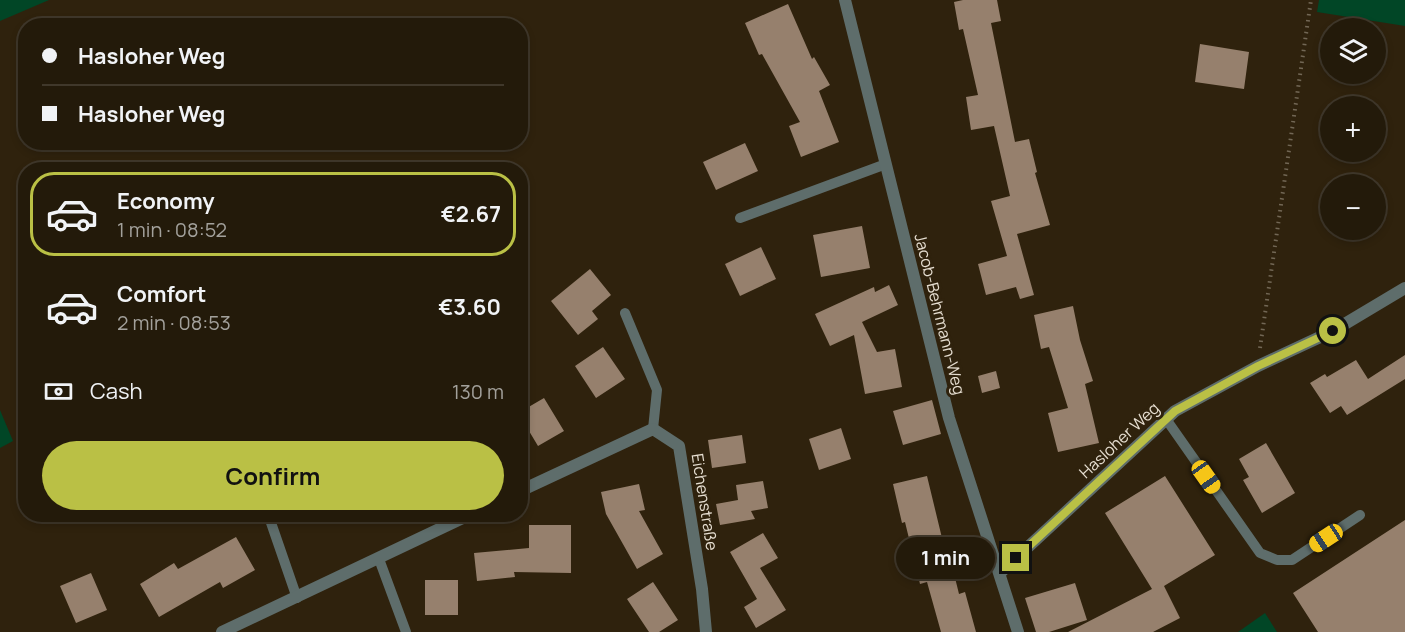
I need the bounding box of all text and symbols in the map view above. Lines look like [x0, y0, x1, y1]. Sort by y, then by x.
map controls [1320, 18, 1386, 240]
button: layers [1320, 18, 1386, 84]
text: Hasloher Weg [78, 41, 225, 71]
button: + [1320, 96, 1386, 162]
text: Hasloher Weg [78, 99, 225, 129]
button: − [1320, 174, 1386, 240]
text: Economy [117, 186, 215, 216]
icon: car [45, 187, 99, 241]
text: €2.67 [441, 199, 501, 229]
text: 1 min · 08:52 [117, 216, 227, 243]
street label: Jacob-Behrmann-Weg [909, 231, 971, 397]
text: Comfort [117, 279, 206, 309]
icon: car [45, 280, 99, 334]
text: €3.60 [438, 292, 501, 322]
text: 2 min · 08:53 [117, 309, 231, 336]
route start [1319, 317, 1346, 344]
icon: cash [42, 375, 75, 408]
text: Cash [90, 376, 143, 406]
text: 130 m [452, 378, 504, 405]
street label: Hasloher Weg [1074, 397, 1164, 483]
button: Confirm [42, 441, 504, 510]
street label: Eichenstraße [686, 452, 724, 552]
car [1188, 457, 1224, 497]
car [1306, 521, 1346, 555]
callout: 1 min [896, 537, 995, 579]
text: 1 min [921, 544, 970, 571]
route end [1002, 544, 1029, 571]

